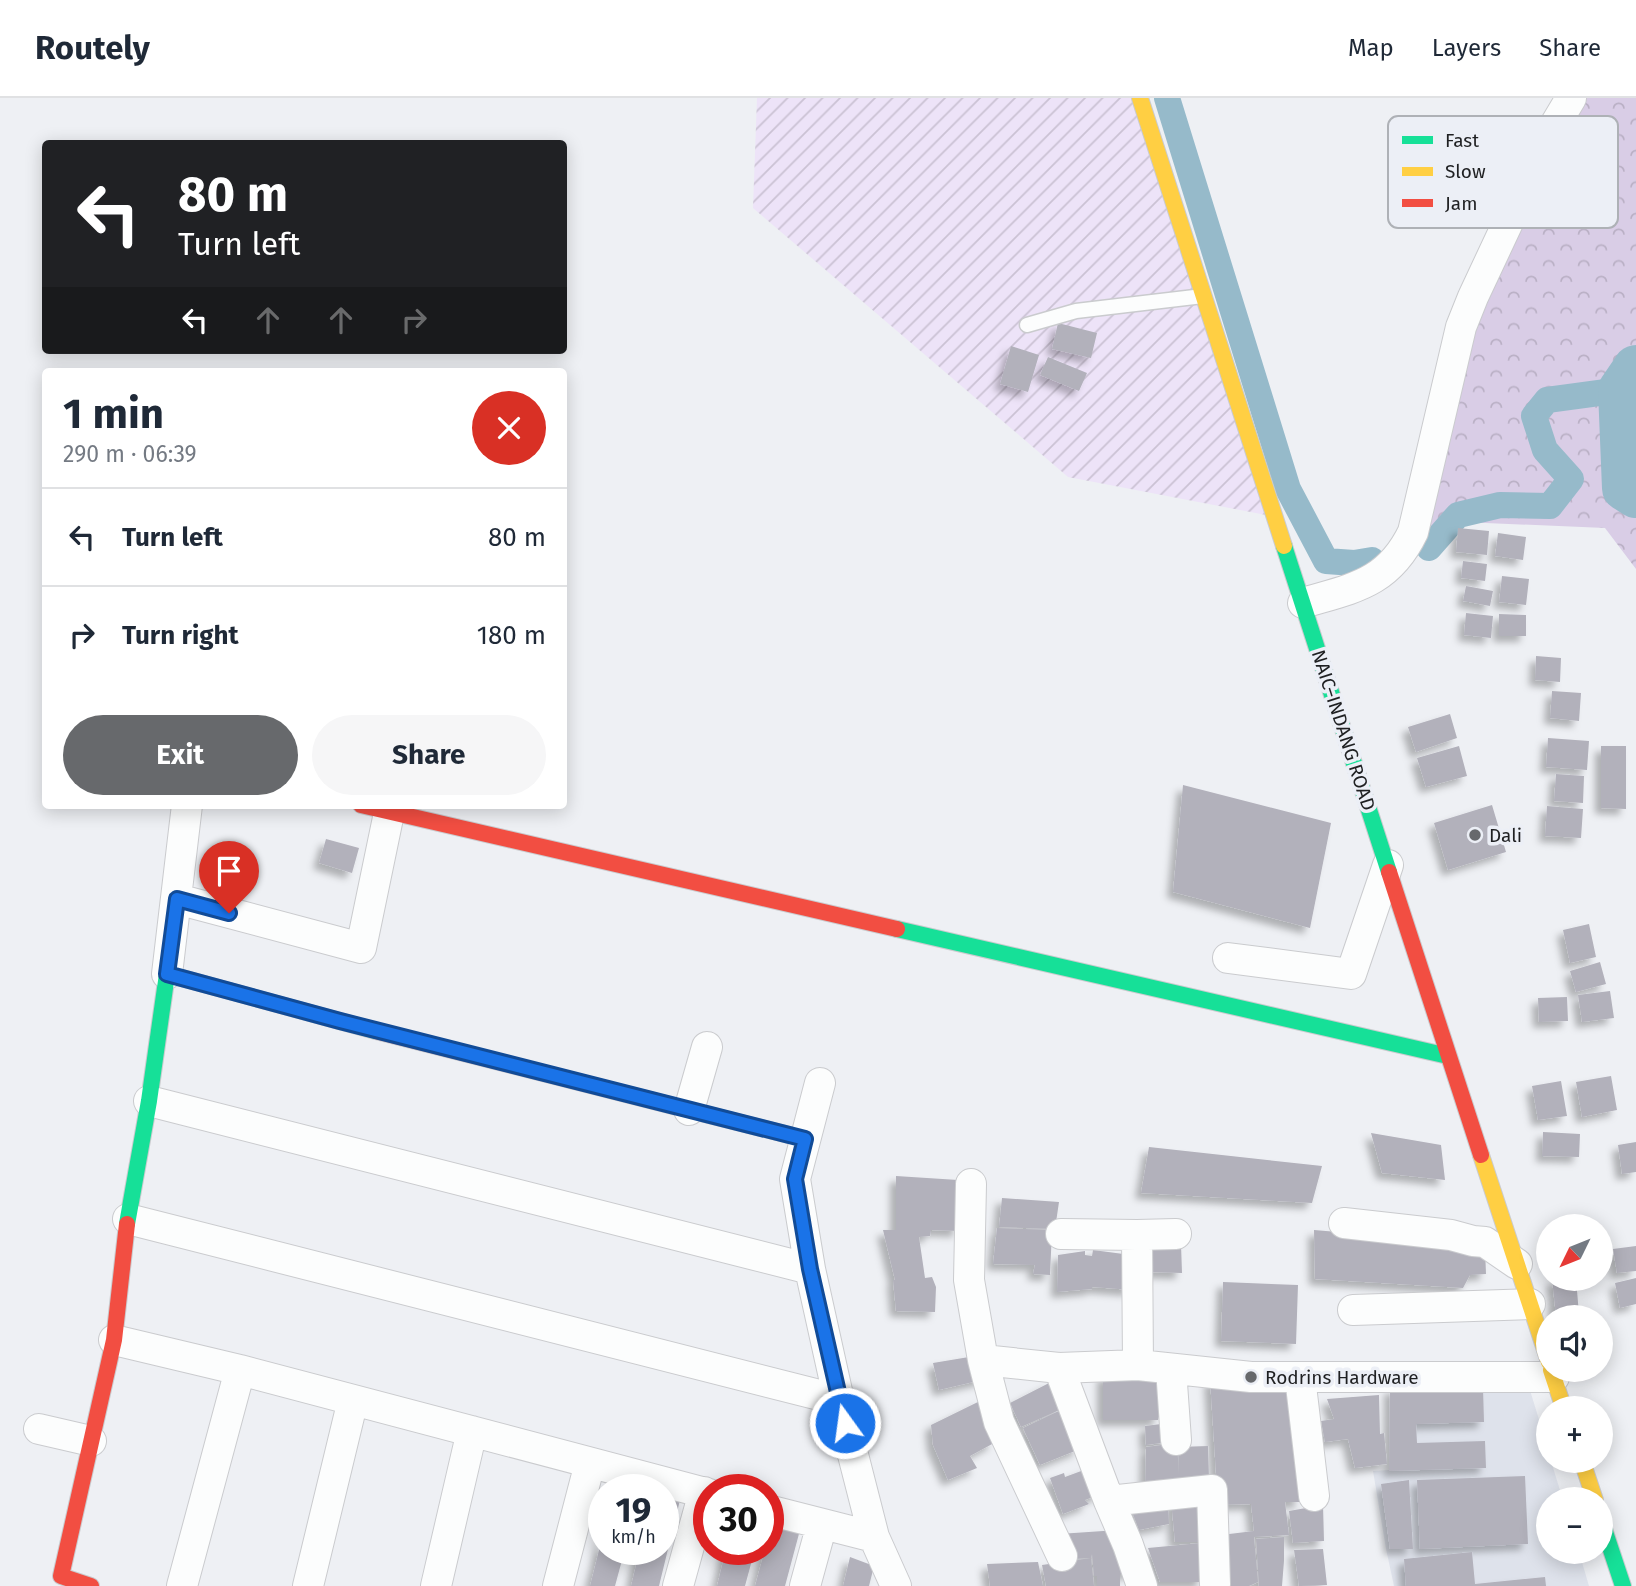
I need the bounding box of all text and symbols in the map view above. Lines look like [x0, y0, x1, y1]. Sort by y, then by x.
text: Routely [35, 28, 150, 68]
text: Map [1348, 34, 1394, 62]
text: Layers [1432, 34, 1501, 62]
text: Share [1539, 34, 1601, 62]
legend [1388, 116, 1618, 228]
text: Fast [1445, 129, 1479, 152]
text: Slow [1445, 160, 1486, 183]
text: 80 m [178, 165, 288, 224]
icon: left [63, 168, 154, 259]
text: Jam [1445, 192, 1477, 215]
text: Turn left [178, 225, 300, 263]
icon: left [176, 301, 214, 339]
icon: ahead [249, 301, 287, 339]
icon: ahead [322, 301, 360, 339]
icon: right [395, 301, 433, 339]
text: 1 min [63, 389, 164, 439]
button: close [472, 391, 546, 465]
text: 290 m · 06:39 [63, 440, 197, 468]
icon: left [63, 518, 101, 556]
text: Turn left [122, 522, 223, 553]
text: 80 m [488, 522, 546, 553]
icon: right [63, 616, 101, 654]
text: Turn right [122, 620, 239, 651]
text: 180 m [477, 620, 546, 651]
street label: NAIC–INDANG ROAD [1307, 647, 1380, 813]
button: Exit [63, 715, 298, 795]
button: Share [312, 715, 546, 795]
place label: Dali [1489, 824, 1522, 847]
marker: Dali [1467, 827, 1483, 843]
pin [199, 841, 259, 913]
icon: arrive [210, 852, 248, 890]
north arrow [1536, 1214, 1614, 1292]
map controls [1536, 1214, 1613, 1564]
button: sound [1536, 1305, 1613, 1382]
place label: Rodrins Hardware [1265, 1366, 1419, 1389]
marker: Rodrins Hardware [1243, 1369, 1259, 1385]
position arrow [808, 1386, 882, 1460]
button: + [1536, 1396, 1613, 1473]
speed limit sign: 30 [693, 1474, 784, 1565]
button: − [1536, 1487, 1613, 1564]
text: 19 [616, 1489, 651, 1531]
text: km/h [611, 1526, 656, 1548]

